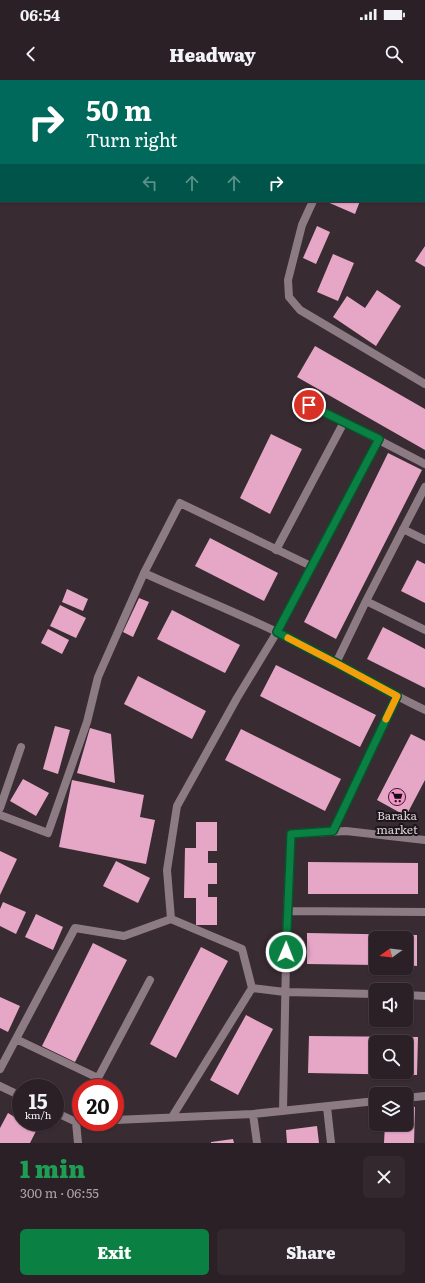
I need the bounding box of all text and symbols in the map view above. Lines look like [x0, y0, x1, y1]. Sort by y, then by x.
text: 06:54 [20, 3, 60, 26]
text: Headway [169, 41, 256, 68]
icon: back [20, 43, 42, 65]
icon: search [383, 43, 405, 65]
text: 50 m [86, 88, 152, 130]
icon: right [20, 96, 72, 148]
text: Turn right [86, 126, 177, 153]
icon: left [139, 172, 161, 194]
icon: ahead [181, 172, 203, 194]
icon: ahead [223, 172, 245, 194]
icon: right [265, 172, 287, 194]
pin [292, 388, 326, 422]
icon: arrive [298, 394, 320, 416]
supermarket icon: Baraka market [387, 787, 407, 807]
place label: Baraka market [376, 806, 418, 838]
position arrow [265, 931, 307, 973]
north arrow [369, 931, 413, 975]
map controls [369, 931, 413, 1131]
button: sound [369, 983, 413, 1027]
button: search [369, 1035, 413, 1079]
speed limit sign: 20 [72, 1079, 124, 1131]
text: 15 [28, 1085, 48, 1115]
button: layers [369, 1087, 413, 1131]
text: km/h [25, 1107, 51, 1122]
text: 1 min [20, 1150, 85, 1185]
button: close [363, 1156, 405, 1198]
text: 300 m · 06:55 [20, 1183, 99, 1202]
button: Exit [20, 1229, 209, 1275]
button: Share [217, 1229, 405, 1275]

